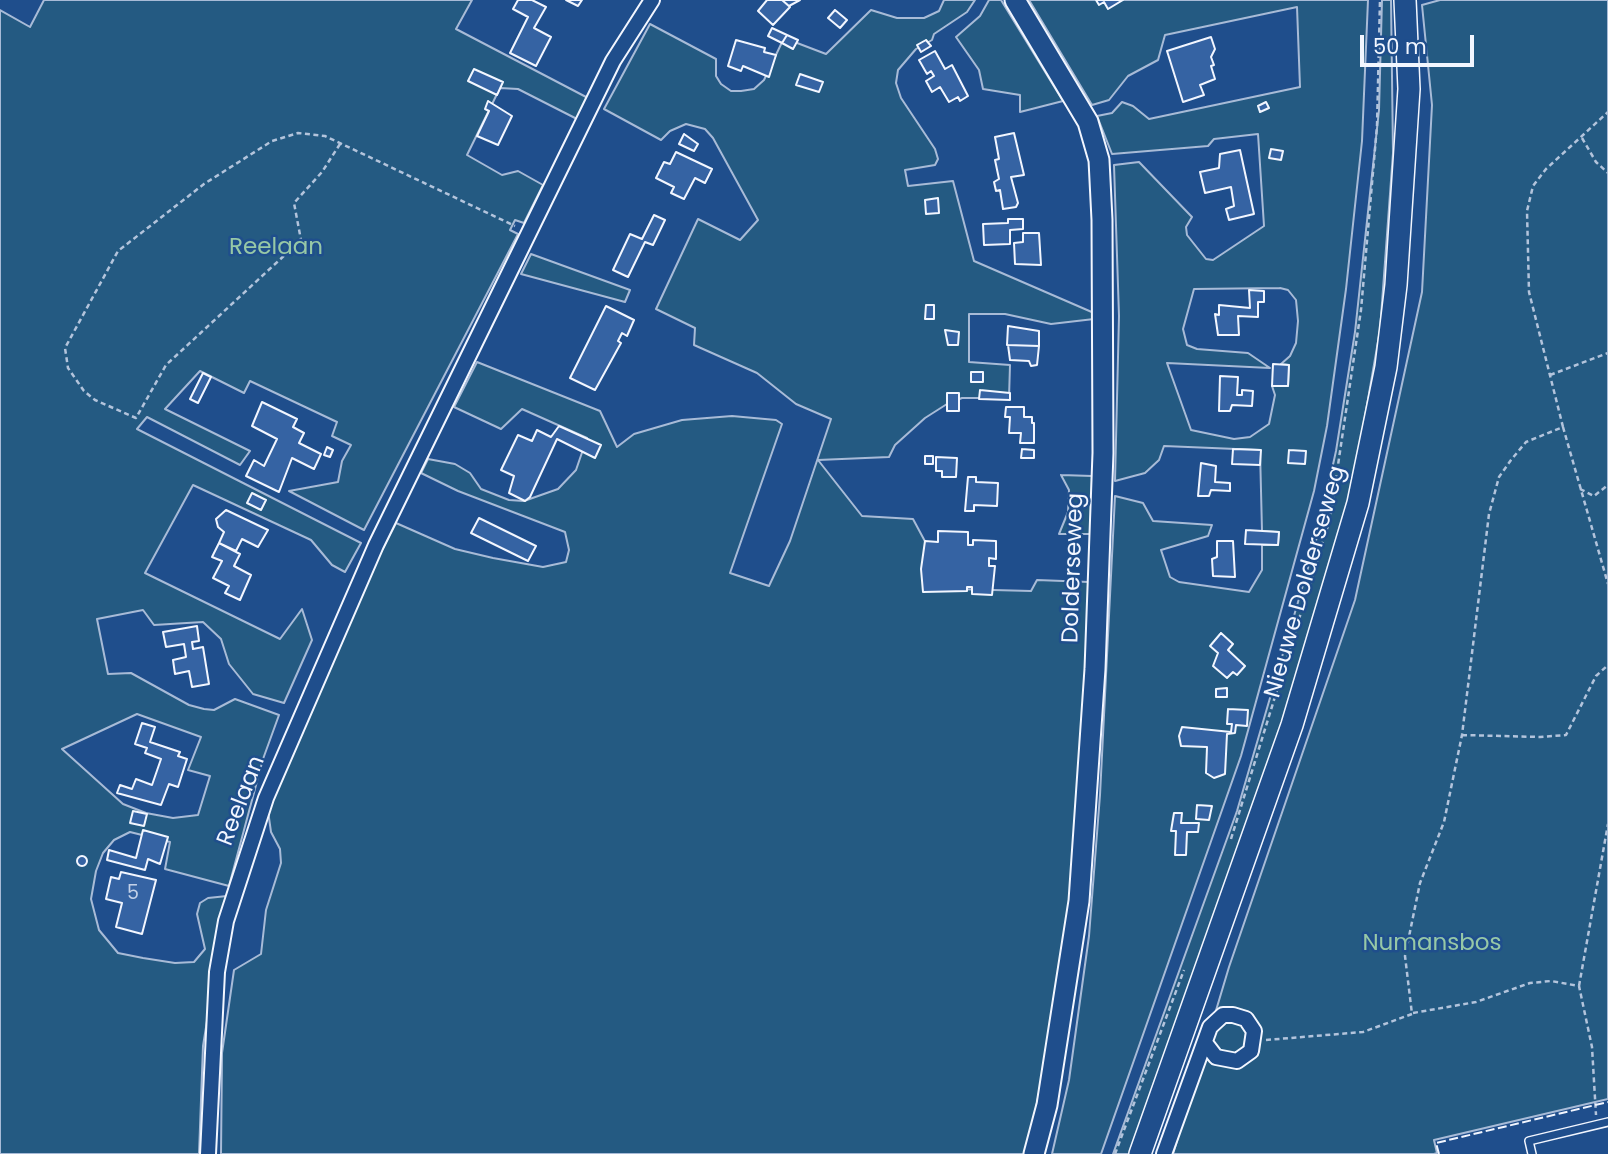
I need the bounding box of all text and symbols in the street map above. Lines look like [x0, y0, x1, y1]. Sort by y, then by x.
scale bar [1363, 21, 1477, 65]
text: 50 m [1373, 32, 1427, 61]
park label: Reelaan [229, 234, 323, 262]
street label: Nieuwe Dolderseweg [1260, 463, 1352, 701]
street label: Dolderseweg [1058, 493, 1090, 643]
street label: Reelaan [212, 752, 272, 850]
house number: 5 [127, 883, 139, 905]
park label: Numansbos [1362, 930, 1502, 958]

